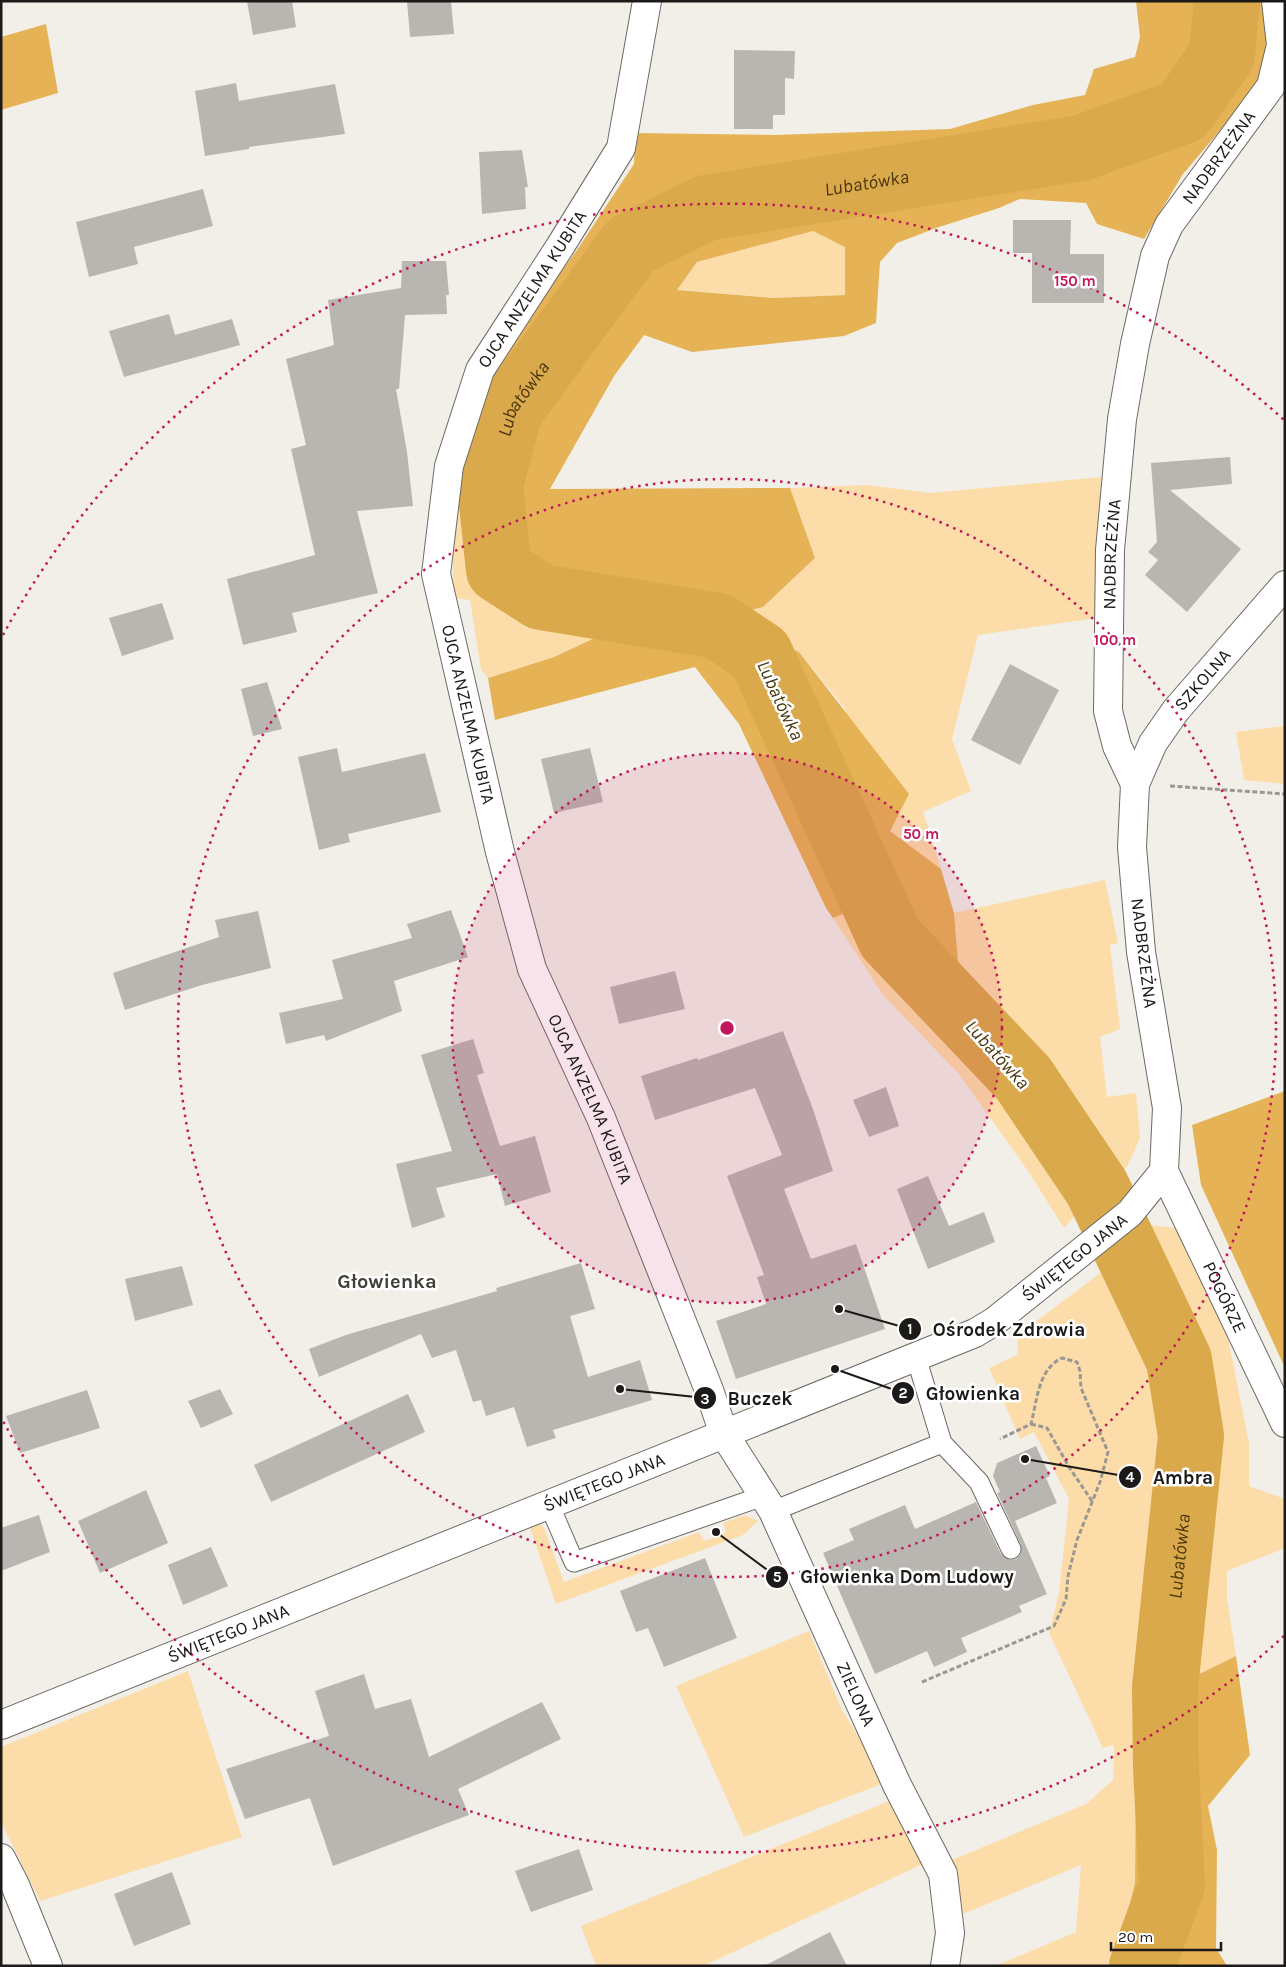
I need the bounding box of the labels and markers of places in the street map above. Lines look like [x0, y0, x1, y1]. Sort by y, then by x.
centre of rings [718, 1019, 736, 1037]
callout: Ośrodek Zdrowia [898, 1312, 1095, 1346]
callout: Głowienka [890, 1376, 1030, 1410]
callout: Buczek [693, 1381, 803, 1415]
callout: Ambra [1118, 1460, 1223, 1494]
callout: Głowienka Dom Ludowy [765, 1560, 1023, 1594]

